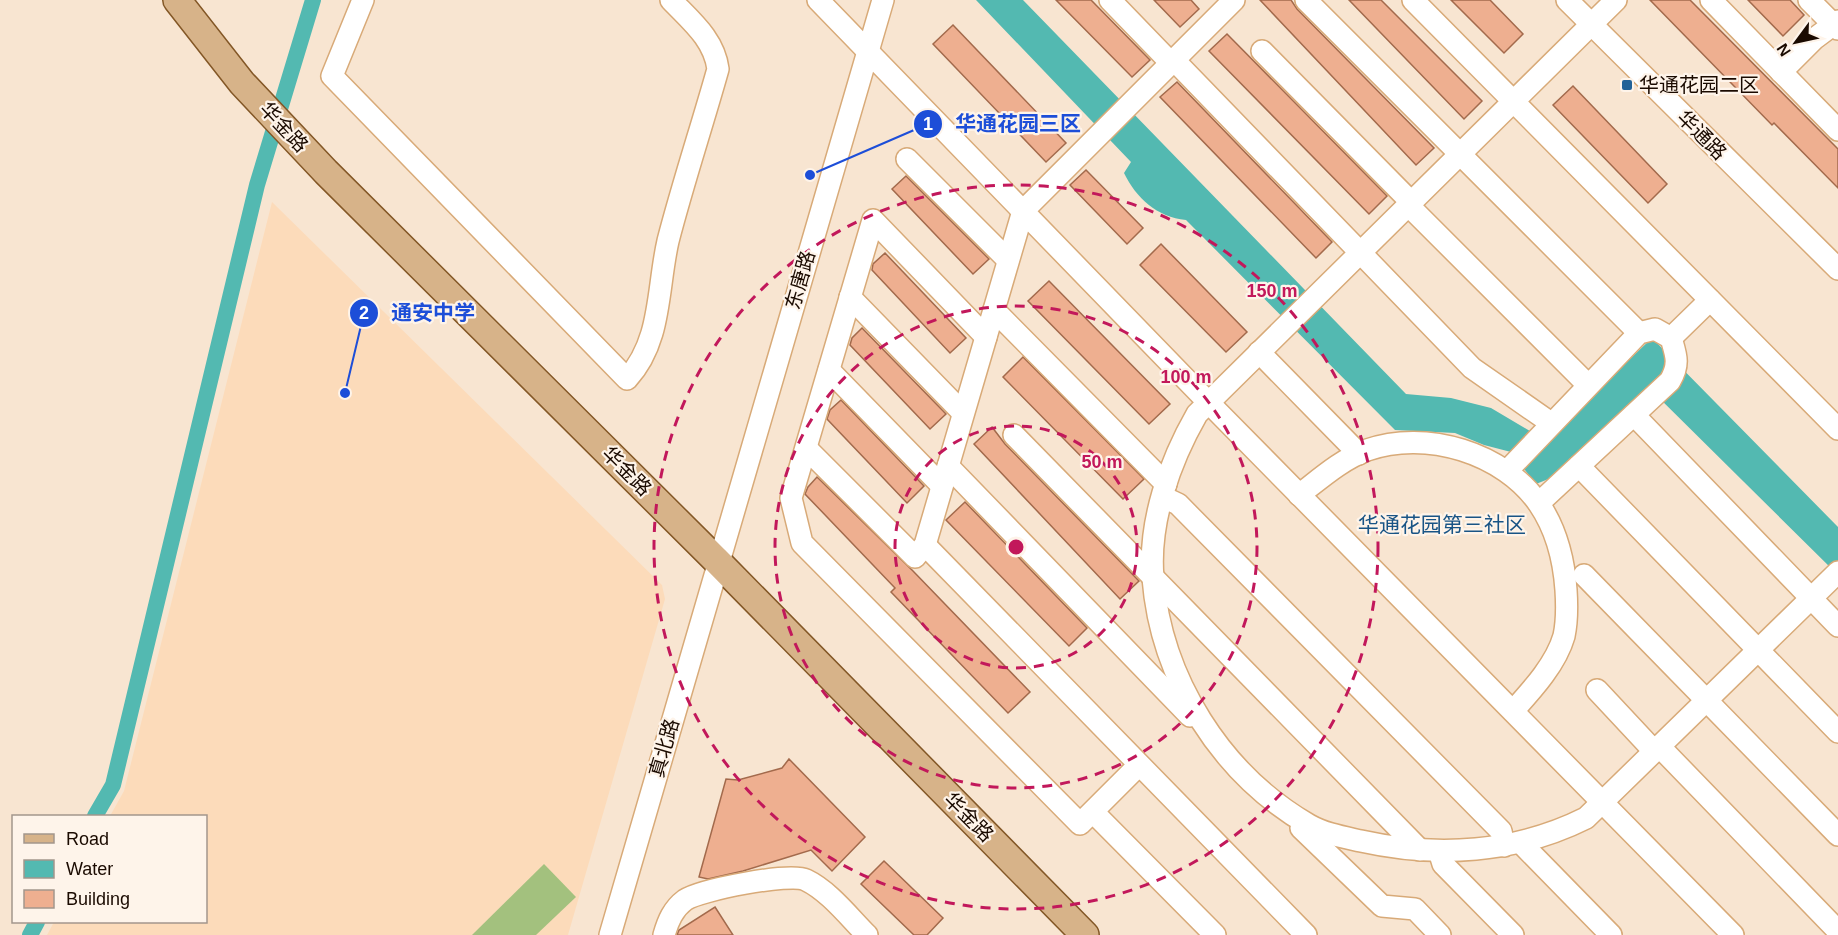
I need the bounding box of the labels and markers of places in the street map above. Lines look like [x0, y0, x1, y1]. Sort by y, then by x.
place label: 华通花园二区 [1639, 74, 1759, 96]
marker: 华通花园二区 [1620, 78, 1634, 92]
callout: 华通花园三区 [913, 104, 1093, 143]
callout: 通安中学 [349, 293, 487, 332]
centre of rings [1006, 537, 1026, 557]

